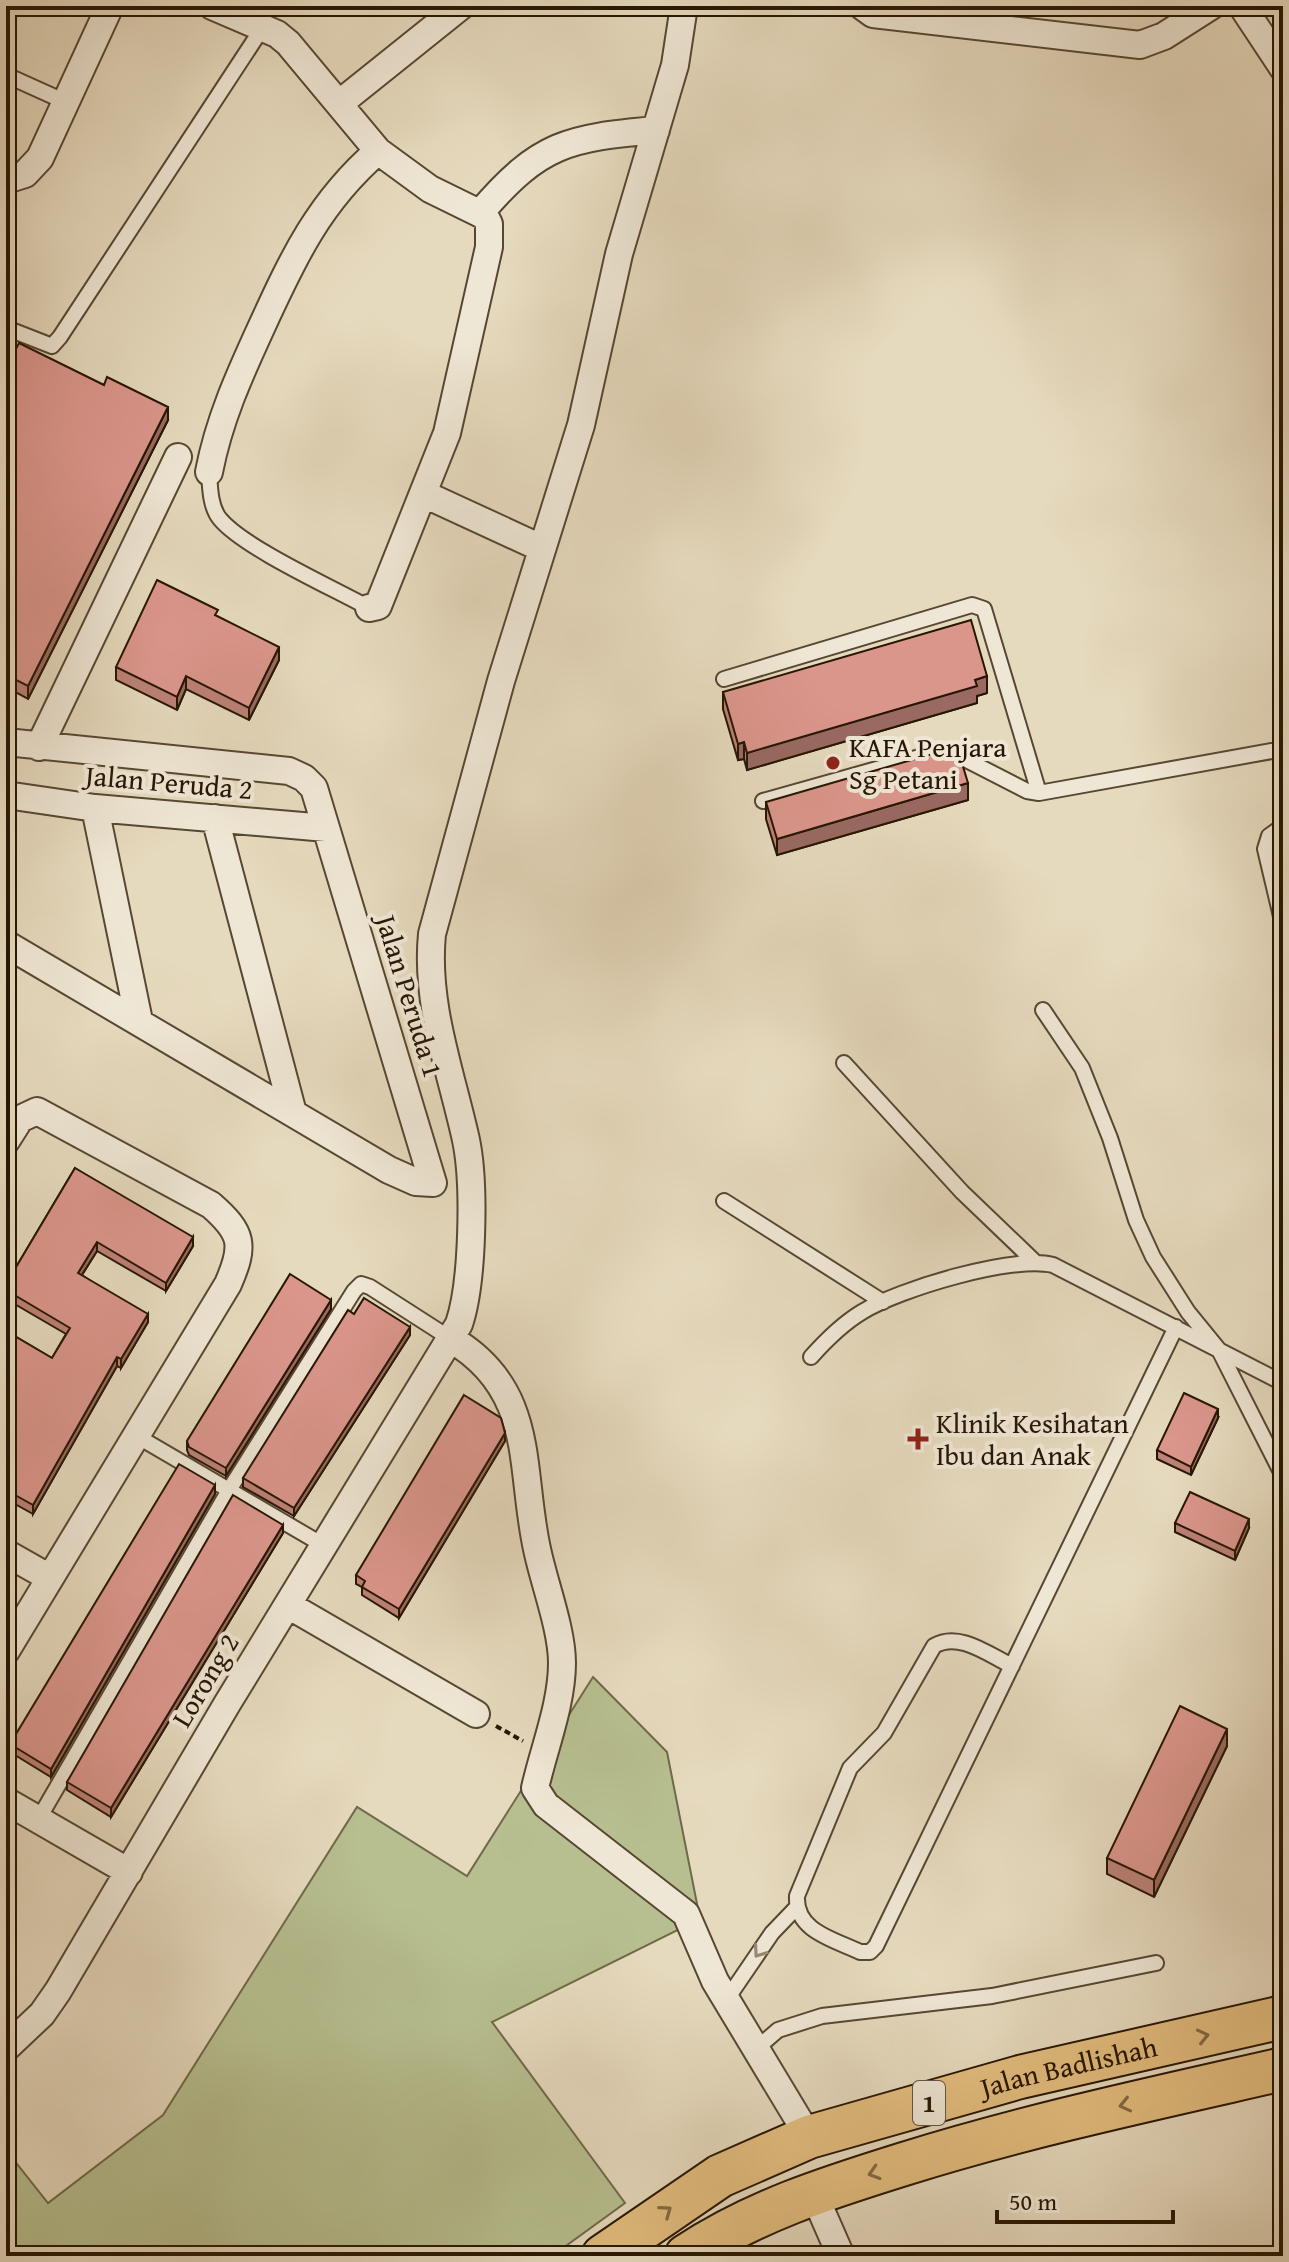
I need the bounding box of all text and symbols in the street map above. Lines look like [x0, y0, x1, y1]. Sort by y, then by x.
place label: KAFA Penjara Sg Petani [849, 726, 1007, 799]
street label: Jalan Peruda 2 [81, 754, 254, 809]
marker: KAFA Penjara Sg Petani [824, 754, 842, 772]
street label: Jalan Peruda 1 [365, 907, 455, 1082]
place label: Klinik Kesihatan Ibu dan Anak [936, 1402, 1129, 1475]
marker: Klinik Kesihatan Ibu dan Anak [907, 1428, 929, 1450]
street label: Lorong 2 [161, 1625, 249, 1734]
one-way arrow [754, 1943, 769, 1957]
street label: Jalan Badlishah [972, 2025, 1161, 2108]
one-way arrow [1195, 2028, 1209, 2045]
road number: 1 [913, 2081, 945, 2125]
one-way arrow [1119, 2095, 1132, 2112]
one-way arrow [868, 2164, 882, 2180]
scale bar [997, 2174, 1173, 2224]
text: 50 m [1009, 2184, 1057, 2219]
one-way arrow [657, 2206, 672, 2220]

